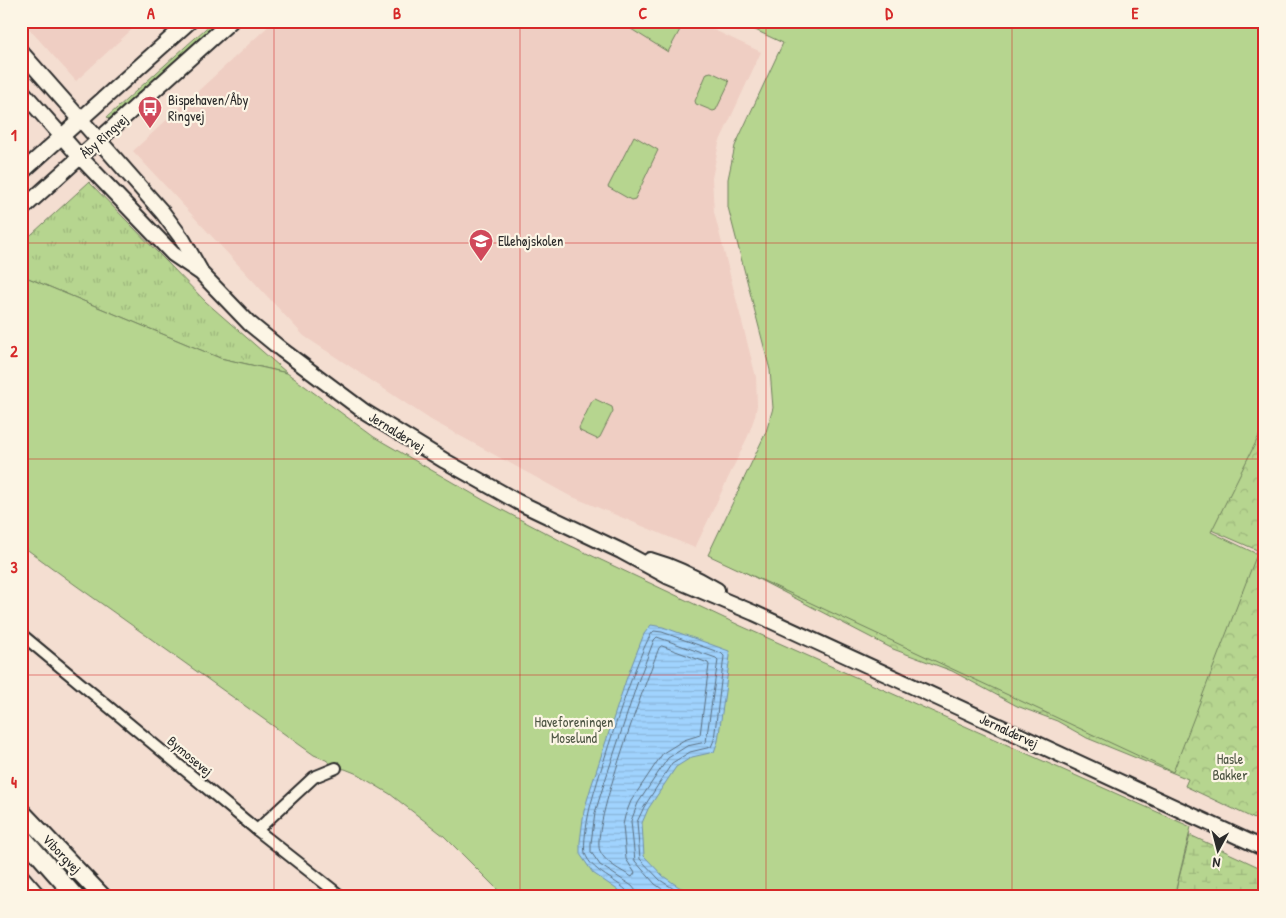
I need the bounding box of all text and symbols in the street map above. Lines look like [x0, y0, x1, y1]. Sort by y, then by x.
text: A [147, 2, 155, 24]
text: B [393, 2, 401, 24]
text: C [639, 2, 648, 24]
text: D [885, 2, 893, 24]
text: E [1131, 2, 1139, 24]
place label: Bispehaven/Åby Ringvej [168, 90, 249, 126]
bus stop icon: Bispehaven/Åby Ringvej [137, 95, 163, 129]
street label: Åby Ringvej [76, 109, 132, 163]
text: 1 [11, 124, 17, 146]
school or university icon: Ellehøjskolen [468, 228, 494, 262]
place label: Ellehøjskolen [498, 231, 563, 251]
text: 2 [10, 340, 18, 362]
street label: Jernaldervej [365, 407, 429, 457]
text: 3 [10, 556, 18, 578]
street label: Jernaldervej [976, 709, 1042, 753]
park label: Haveforeningen Moselund [535, 712, 613, 747]
street label: Bymosevej [163, 731, 217, 781]
park label: Hasle Bakker [1212, 749, 1248, 784]
text: 4 [11, 771, 17, 793]
north arrow [1194, 826, 1244, 876]
street label: Viborgvej [38, 830, 86, 878]
text: N [1211, 853, 1221, 873]

